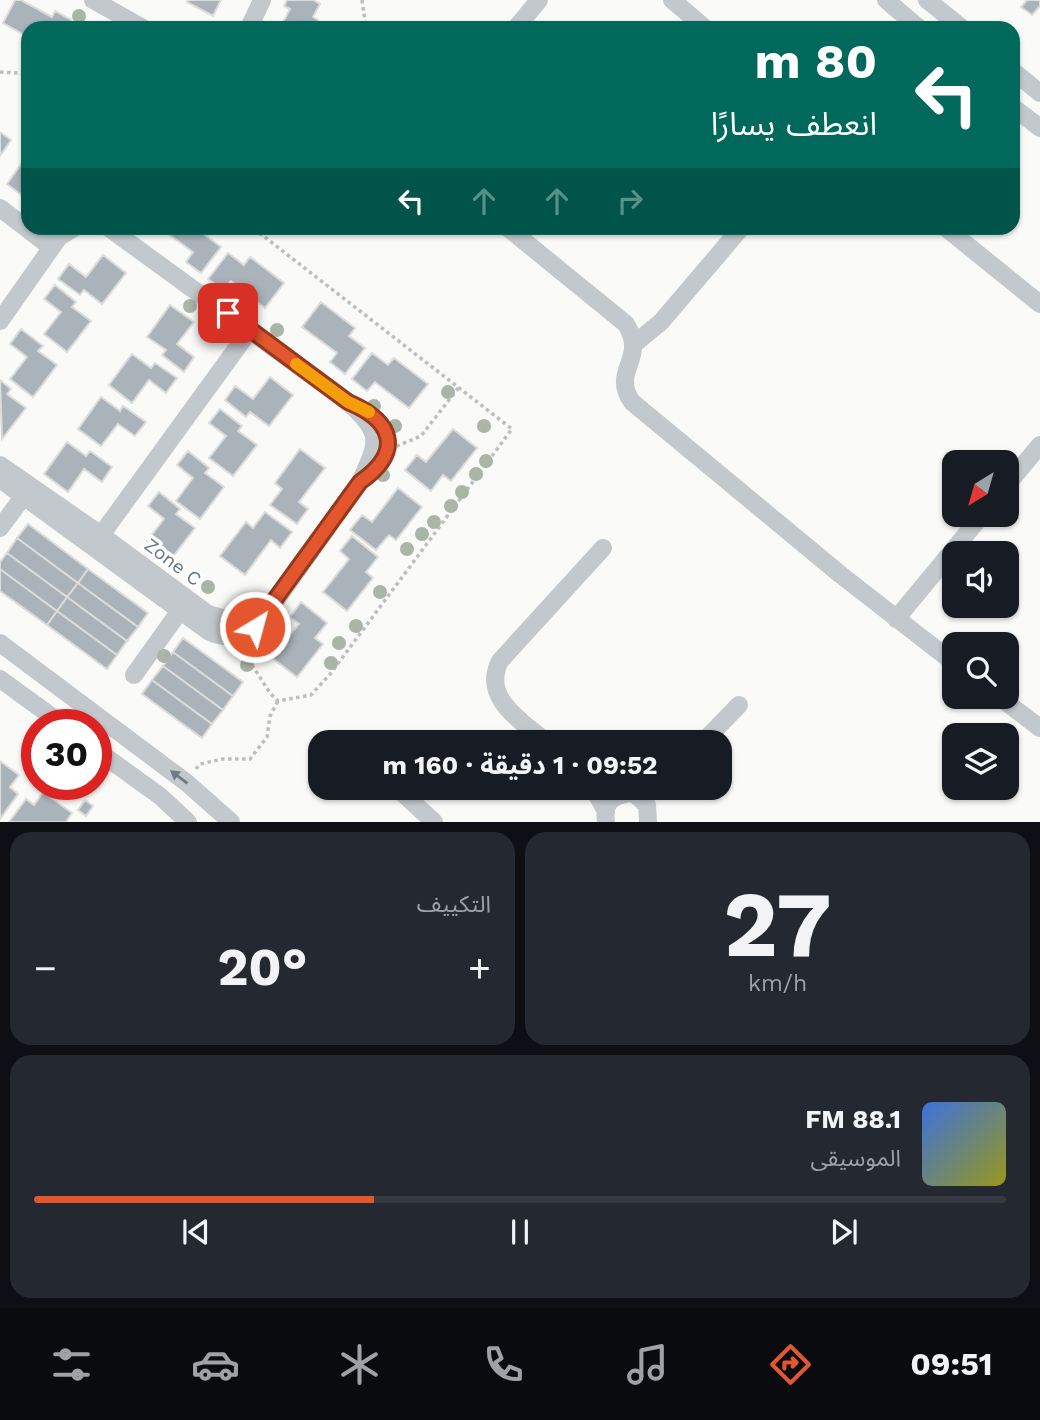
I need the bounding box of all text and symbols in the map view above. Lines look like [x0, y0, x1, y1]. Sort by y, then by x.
text: 80 m [755, 32, 877, 90]
icon: left [901, 49, 992, 140]
text: انعطف يسارًا [711, 105, 877, 143]
icon: left [392, 182, 430, 220]
icon: ahead [465, 182, 503, 220]
icon: ahead [538, 182, 576, 220]
icon: right [611, 182, 649, 220]
pin [198, 283, 258, 343]
icon: arrive [209, 294, 247, 332]
north arrow [942, 450, 1018, 527]
map controls [942, 450, 1019, 800]
street label: Zone C [140, 533, 206, 591]
button: sound [942, 541, 1019, 618]
position arrow [218, 590, 292, 664]
button: search [942, 632, 1019, 709]
speed limit sign: 30 [21, 709, 112, 800]
button: layers [942, 723, 1019, 800]
text: 09:52 · 1 دقيقة · 160 m [382, 750, 658, 780]
one-way arrow [170, 770, 188, 784]
text: 27 [724, 871, 831, 978]
text: التكييف [417, 891, 491, 918]
text: 20° [217, 937, 308, 998]
text: − [34, 946, 57, 990]
text: + [468, 946, 491, 990]
text: km/h [748, 970, 807, 997]
text: 88.1 FM [805, 1104, 901, 1134]
text: الموسيقى [810, 1145, 901, 1172]
icon: previous [177, 1213, 215, 1251]
icon: pause [501, 1213, 539, 1251]
icon: next [825, 1213, 863, 1251]
icon: filters [47, 1340, 96, 1389]
icon: car [191, 1340, 240, 1389]
icon: climate [335, 1340, 384, 1389]
icon: phone [479, 1340, 528, 1389]
icon: music [623, 1340, 672, 1389]
icon: directions [766, 1340, 815, 1389]
text: 09:51 [910, 1345, 993, 1383]

